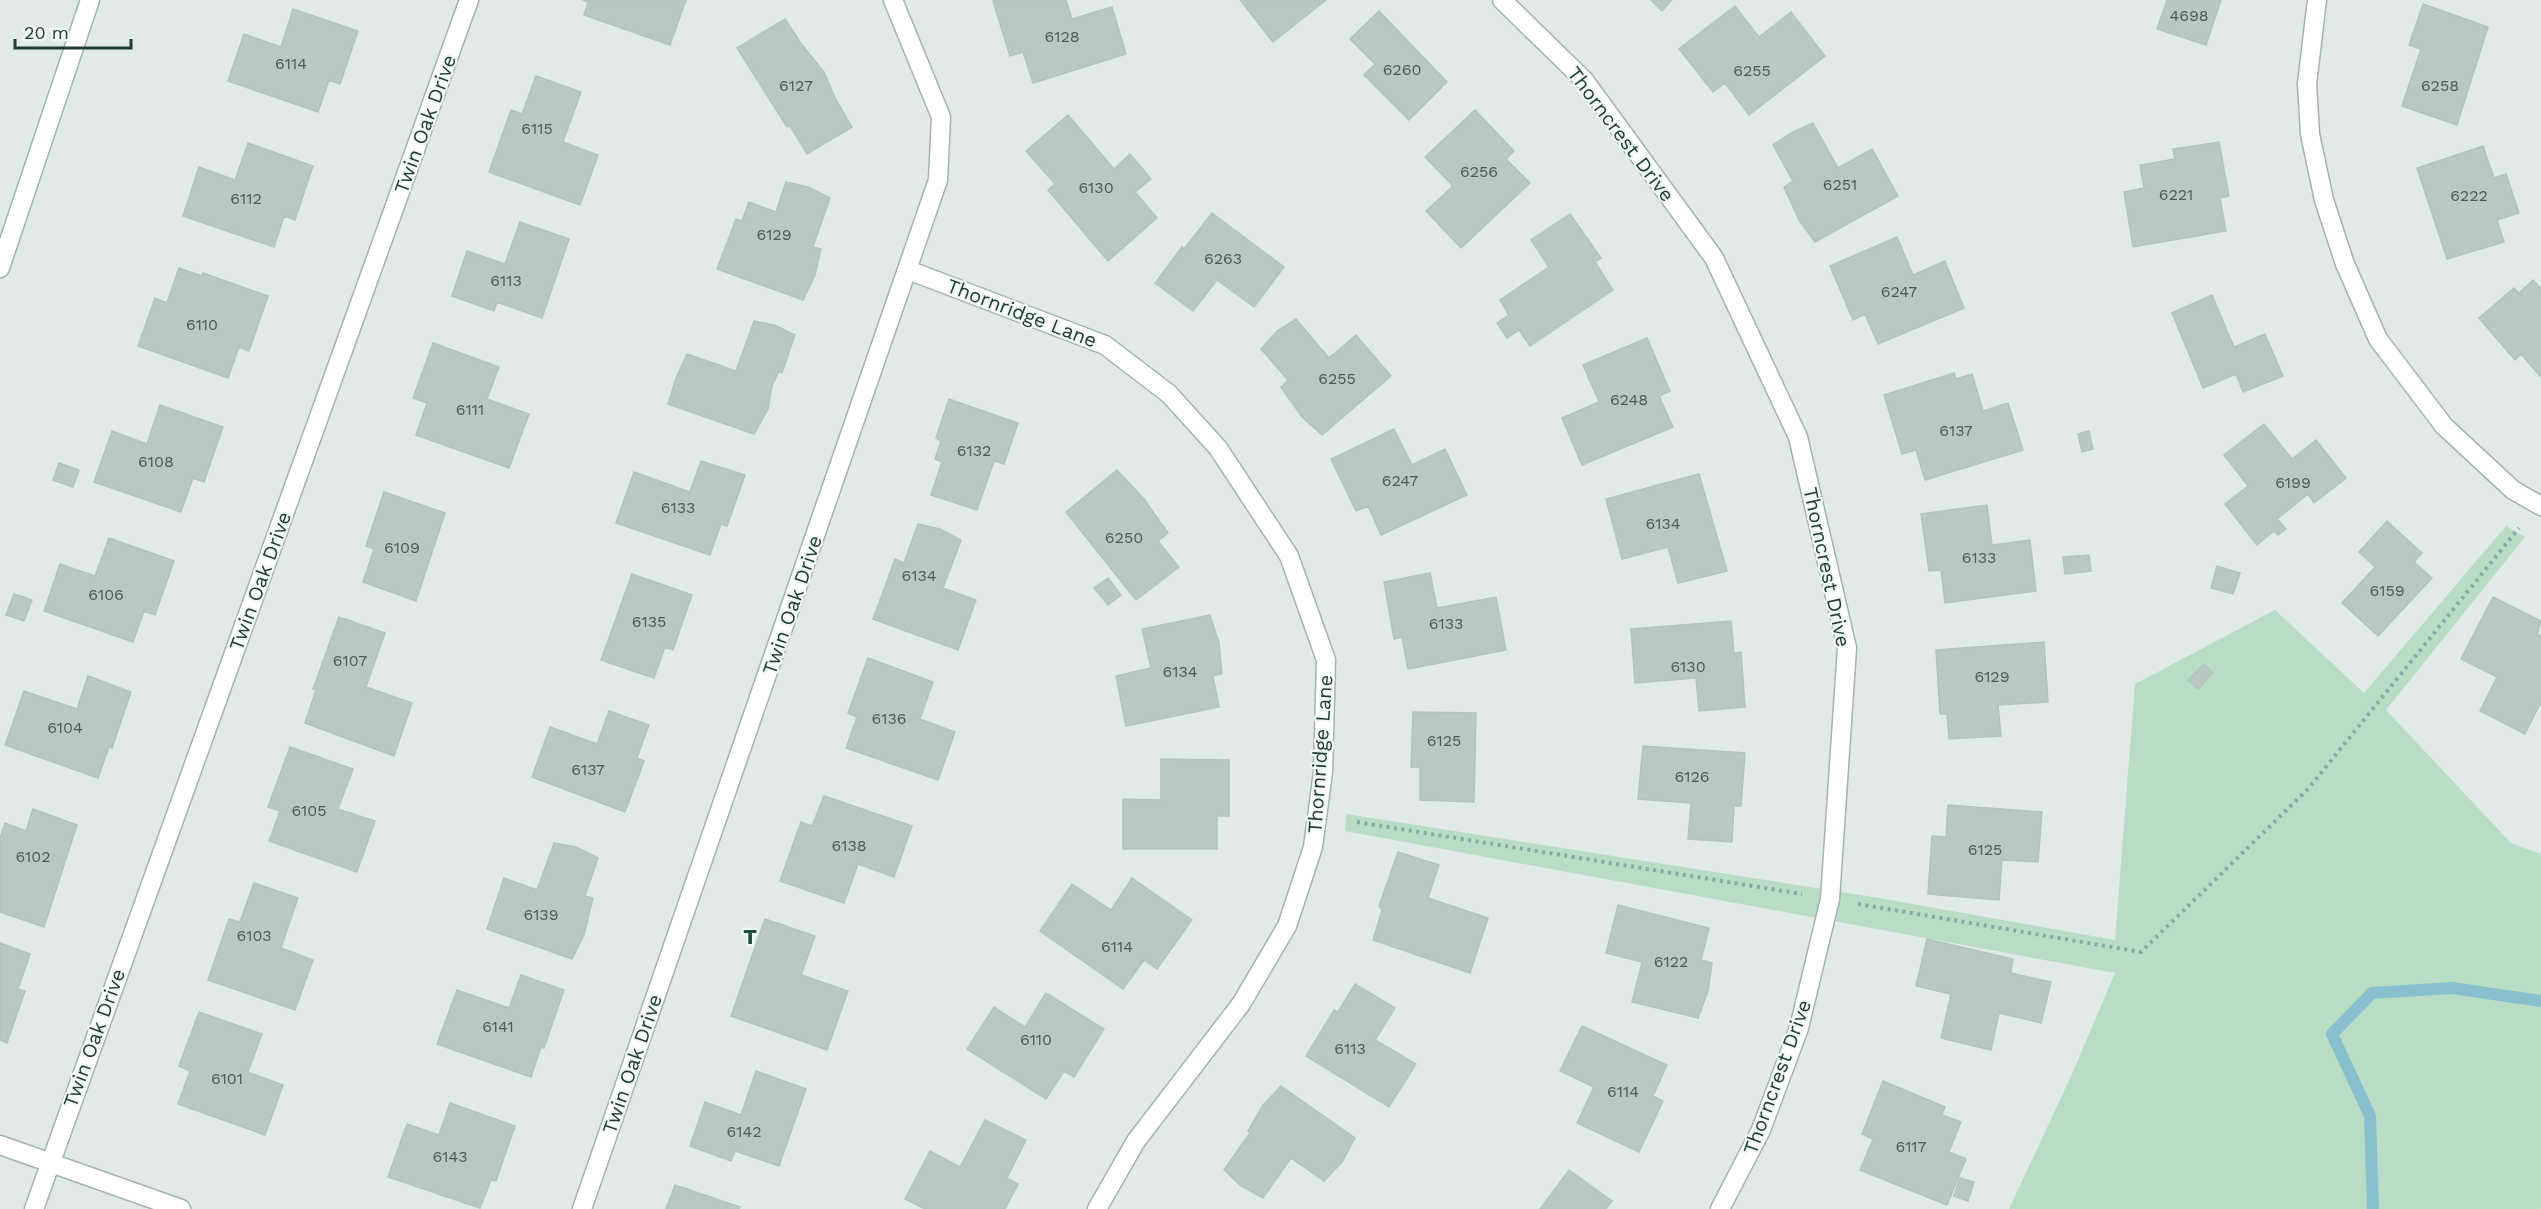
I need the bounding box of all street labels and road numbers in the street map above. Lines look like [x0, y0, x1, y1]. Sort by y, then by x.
street label: Twin Oak Drive [389, 51, 461, 197]
street label: Thorncrest Drive [1562, 62, 1680, 206]
street label: Thornridge Lane [944, 273, 1100, 353]
street label: Thorncrest Drive [1798, 485, 1856, 649]
street label: Twin Oak Drive [224, 508, 296, 654]
street label: Twin Oak Drive [757, 532, 827, 678]
street label: Thornridge Lane [1302, 674, 1338, 834]
street label: Twin Oak Drive [58, 965, 130, 1111]
street label: Twin Oak Drive [597, 991, 667, 1137]
street label: Thorncrest Drive [1738, 996, 1816, 1158]

